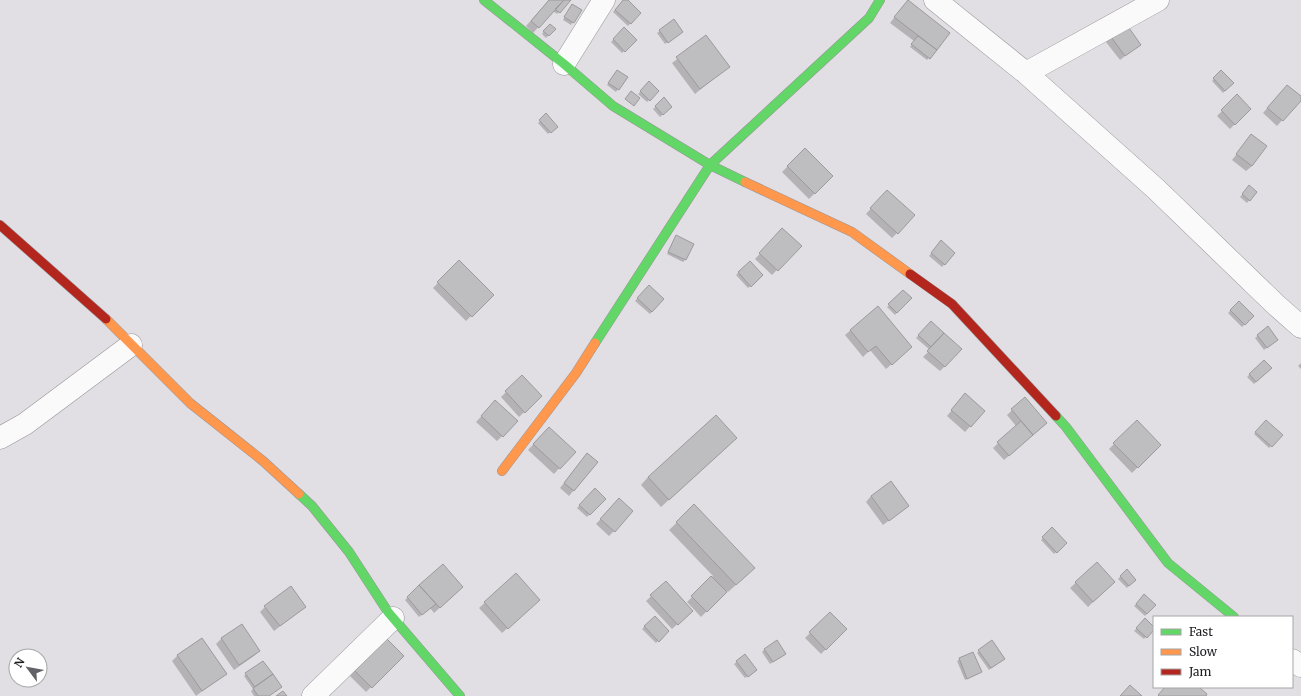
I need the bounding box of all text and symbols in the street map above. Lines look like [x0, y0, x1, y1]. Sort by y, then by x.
legend [1153, 616, 1293, 688]
text: Fast [1189, 624, 1213, 639]
text: Slow [1189, 644, 1218, 659]
north arrow [8, 648, 48, 688]
text: N [11, 655, 28, 670]
text: Jam [1188, 664, 1212, 679]

